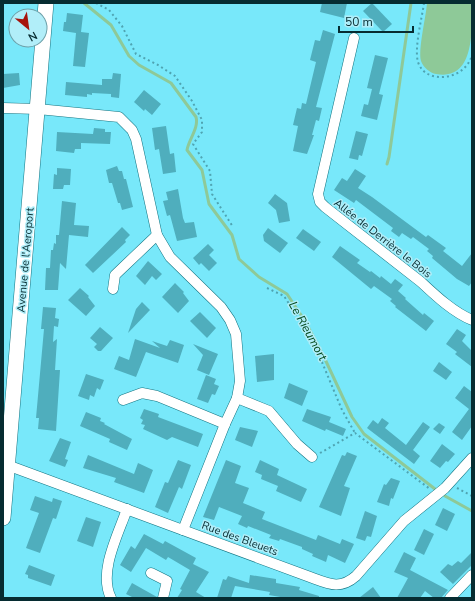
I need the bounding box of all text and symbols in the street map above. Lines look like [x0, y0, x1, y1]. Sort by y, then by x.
north arrow [8, 8, 48, 48]
scale bar [339, 8, 413, 34]
text: 50 m [345, 14, 373, 30]
text: N [25, 28, 40, 45]
street label: Allée de Derrière le Bois [331, 195, 435, 281]
street label: Avenue de l'Aeroport [13, 207, 38, 313]
water label: Le Rieumort [285, 298, 331, 364]
street label: Rue des Bleuets [200, 518, 280, 559]

